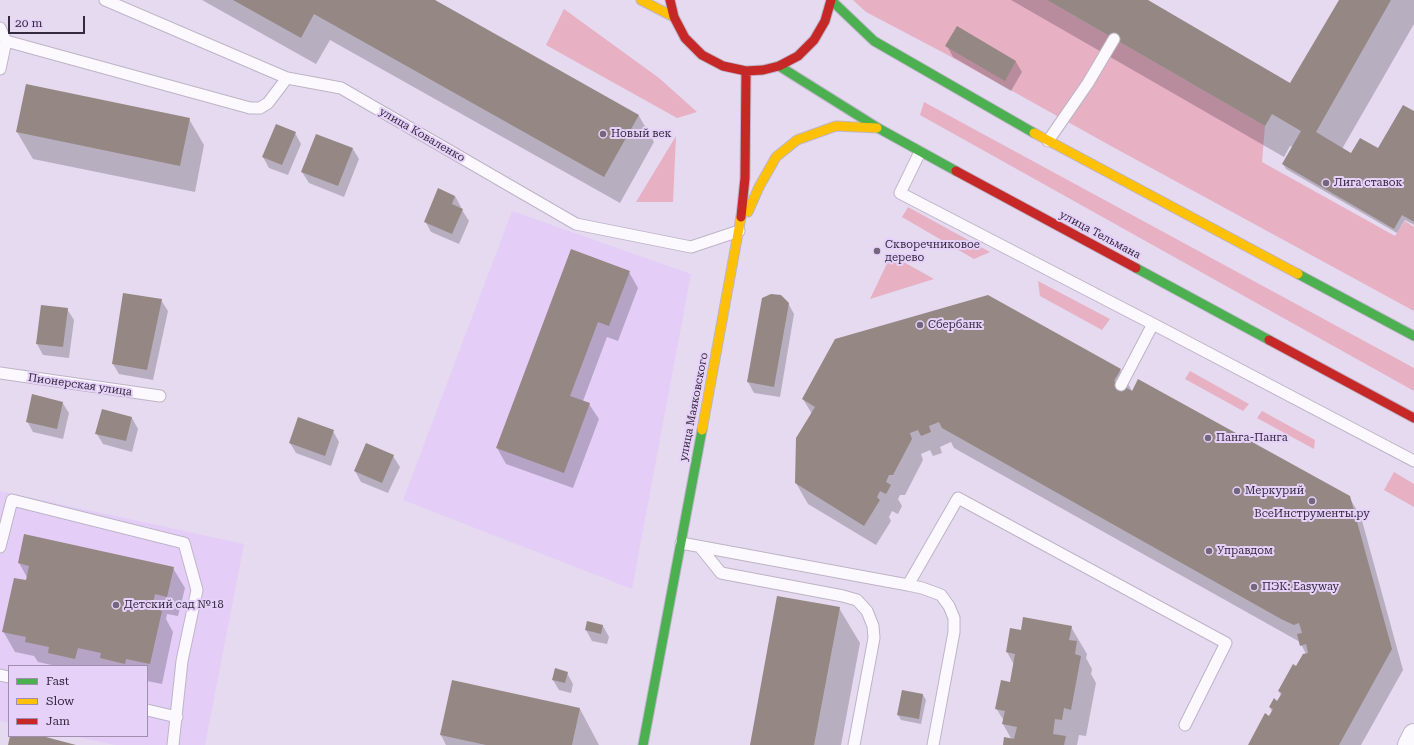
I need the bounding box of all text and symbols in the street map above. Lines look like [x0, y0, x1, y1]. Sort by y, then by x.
scale bar [10, 8, 87, 34]
text: 20 m [15, 16, 42, 30]
street label: улица Коваленко [377, 105, 467, 165]
place label: Новый век [611, 127, 672, 141]
marker: Новый век [598, 129, 608, 139]
place label: Лига ставок [1334, 176, 1402, 190]
marker: Лига ставок [1321, 178, 1331, 188]
street label: улица Тельмана [1057, 208, 1143, 262]
place label: Скворечниковое дерево [885, 238, 980, 264]
marker: Скворечниковое дерево [872, 246, 882, 256]
place label: Сбербанк [928, 318, 983, 332]
marker: Сбербанк [915, 320, 925, 330]
street label: улица Маяковского [677, 352, 711, 462]
street label: Пионерская улица [27, 371, 133, 399]
place label: Панга-Панга [1216, 431, 1288, 445]
marker: Панга-Панга [1203, 433, 1213, 443]
place label: Меркурий [1245, 484, 1304, 498]
marker: Меркурий [1232, 486, 1242, 496]
marker: ВсеИнструменты.ру [1307, 496, 1317, 506]
place label: ВсеИнструменты.ру [1254, 507, 1370, 521]
place label: Управдом [1217, 544, 1273, 558]
marker: Управдом [1204, 546, 1214, 556]
place label: ПЭК: Easyway [1262, 580, 1339, 594]
marker: ПЭК: Easyway [1249, 582, 1259, 592]
place label: Детский сад №18 [124, 598, 224, 612]
marker: Детский сад №18 [111, 600, 121, 610]
legend [8, 665, 148, 737]
text: Fast [46, 674, 69, 688]
text: Slow [46, 694, 74, 708]
text: Jam [46, 714, 70, 728]

